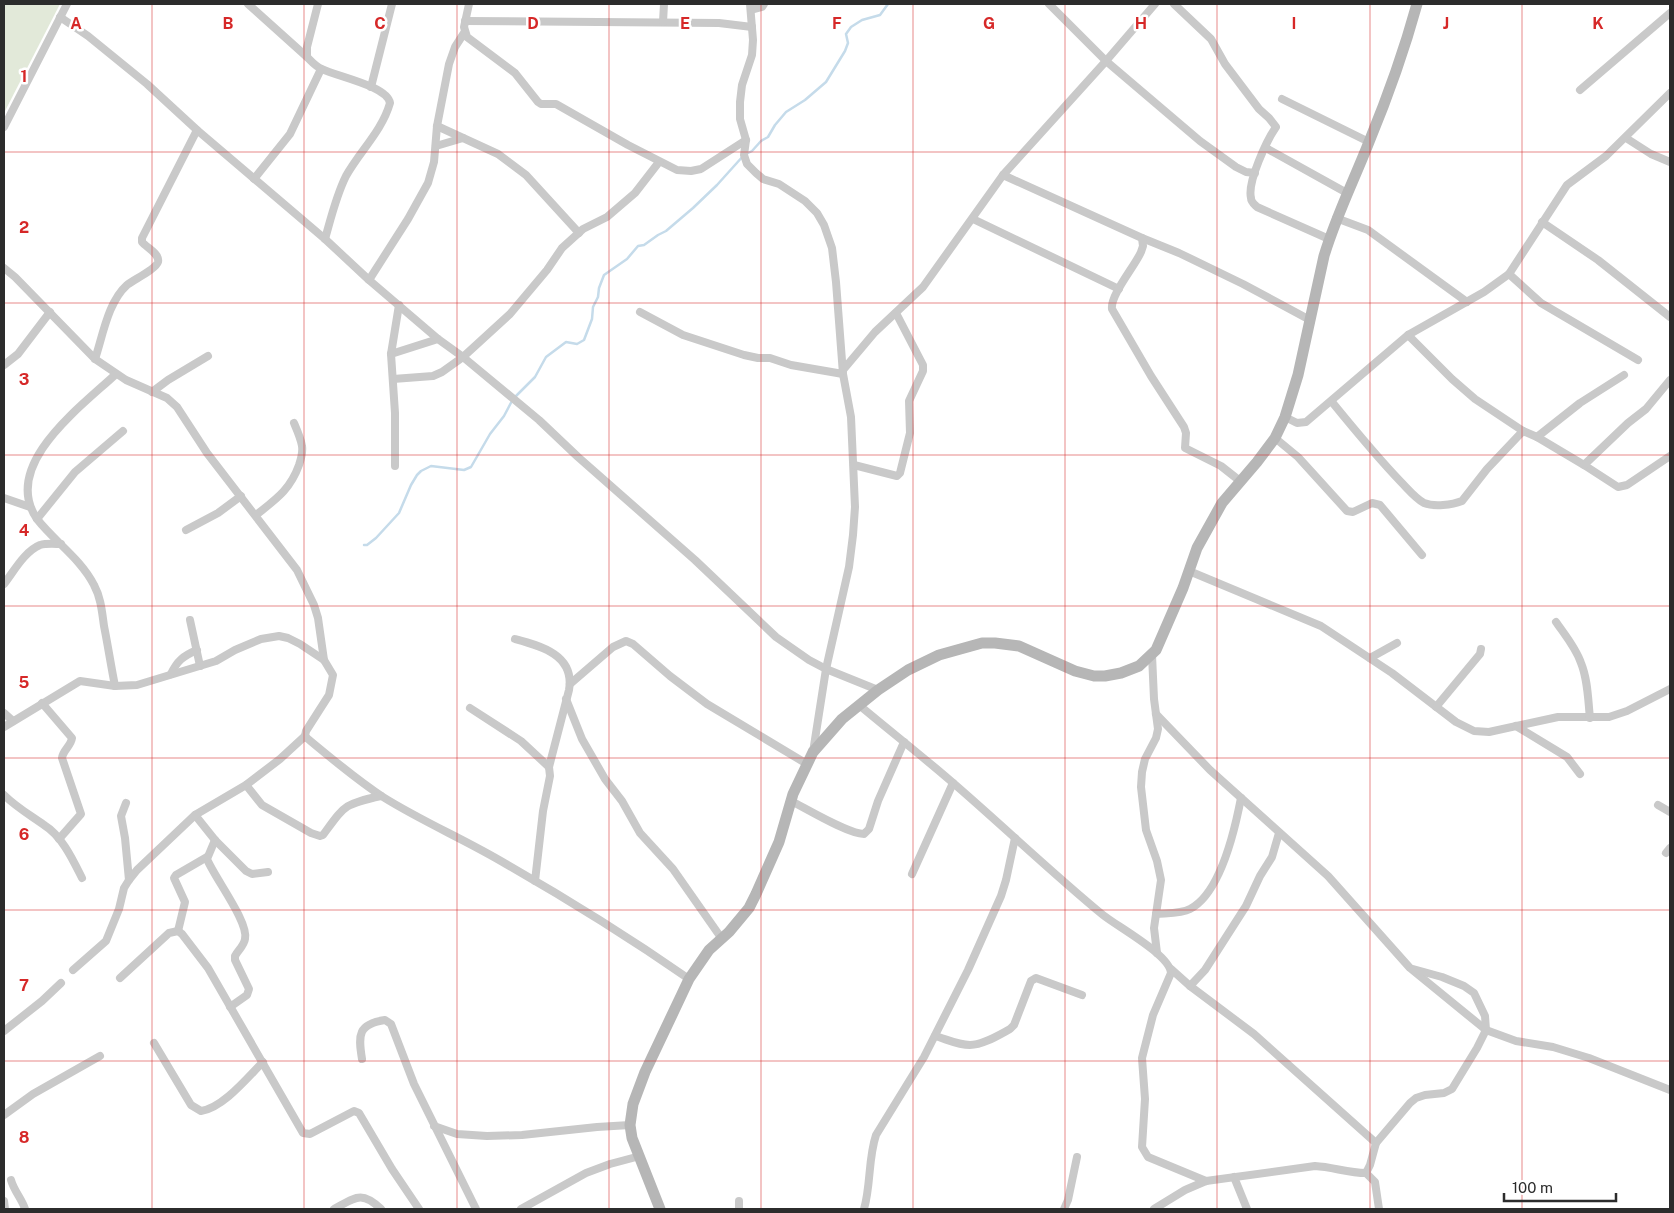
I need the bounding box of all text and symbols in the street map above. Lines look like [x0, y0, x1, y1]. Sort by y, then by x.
text: A [70, 14, 82, 33]
text: B [223, 14, 234, 33]
text: C [374, 14, 386, 33]
text: D [527, 14, 539, 33]
text: E [680, 14, 690, 33]
text: F [832, 14, 842, 33]
text: G [983, 14, 995, 33]
text: H [1135, 14, 1147, 33]
text: I [1292, 14, 1296, 33]
text: J [1443, 14, 1449, 33]
text: K [1592, 14, 1604, 33]
text: 1 [21, 67, 27, 86]
text: 2 [19, 218, 29, 237]
text: 3 [19, 370, 29, 389]
text: 4 [19, 521, 30, 540]
text: 5 [19, 673, 30, 692]
text: 6 [19, 825, 29, 844]
text: 7 [19, 976, 29, 995]
text: 8 [19, 1128, 30, 1147]
scale bar [1504, 1170, 1616, 1202]
text: 100 m [1512, 1179, 1553, 1196]

